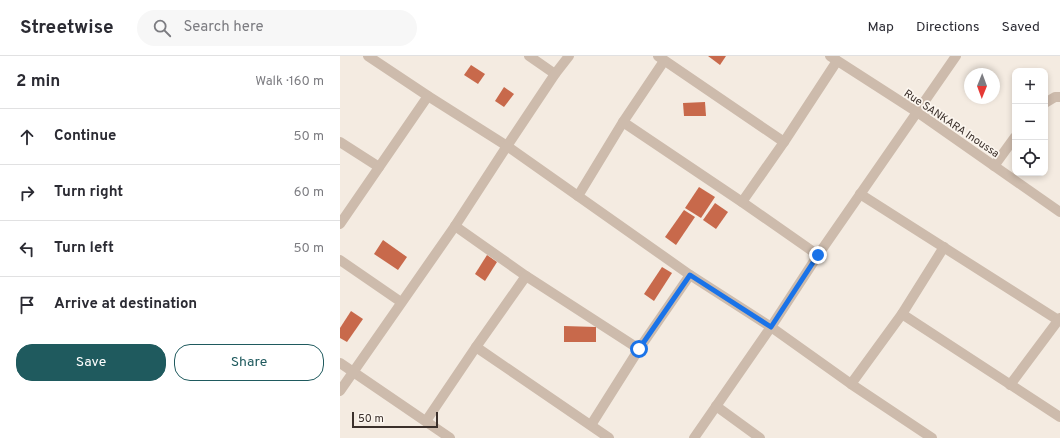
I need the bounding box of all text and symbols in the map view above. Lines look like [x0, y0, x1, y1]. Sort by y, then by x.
search box [137, 10, 417, 46]
text: Streetwise [20, 16, 113, 40]
icon: search [151, 17, 173, 39]
text: Search here [183, 18, 264, 37]
text: Map [868, 19, 894, 36]
text: Directions [916, 19, 980, 36]
text: Saved [1002, 19, 1040, 36]
north arrow [964, 68, 1000, 104]
map controls [1012, 68, 1048, 176]
button: + [1012, 68, 1048, 104]
text: 2 min [16, 71, 60, 93]
text: Walk · 160 m [255, 74, 324, 90]
street label: Rue SANKARA Inoussa [901, 87, 1002, 161]
button: − [1012, 104, 1048, 140]
icon: ahead [16, 126, 38, 148]
text: Continue [54, 127, 116, 146]
text: 50 m [294, 129, 324, 145]
button: locate [1012, 140, 1048, 176]
icon: right [16, 182, 38, 204]
text: Turn right [54, 183, 123, 202]
text: 60 m [294, 185, 324, 201]
icon: left [16, 238, 38, 260]
text: Turn left [54, 239, 114, 258]
text: 50 m [294, 241, 324, 257]
route end [809, 246, 827, 264]
icon: arrive [16, 294, 38, 316]
text: Arrive at destination [54, 295, 197, 314]
route start [630, 340, 648, 358]
button: Save [16, 344, 166, 381]
button: Share [174, 344, 324, 381]
scale bar [352, 410, 438, 429]
text: 50 m [358, 412, 384, 426]

